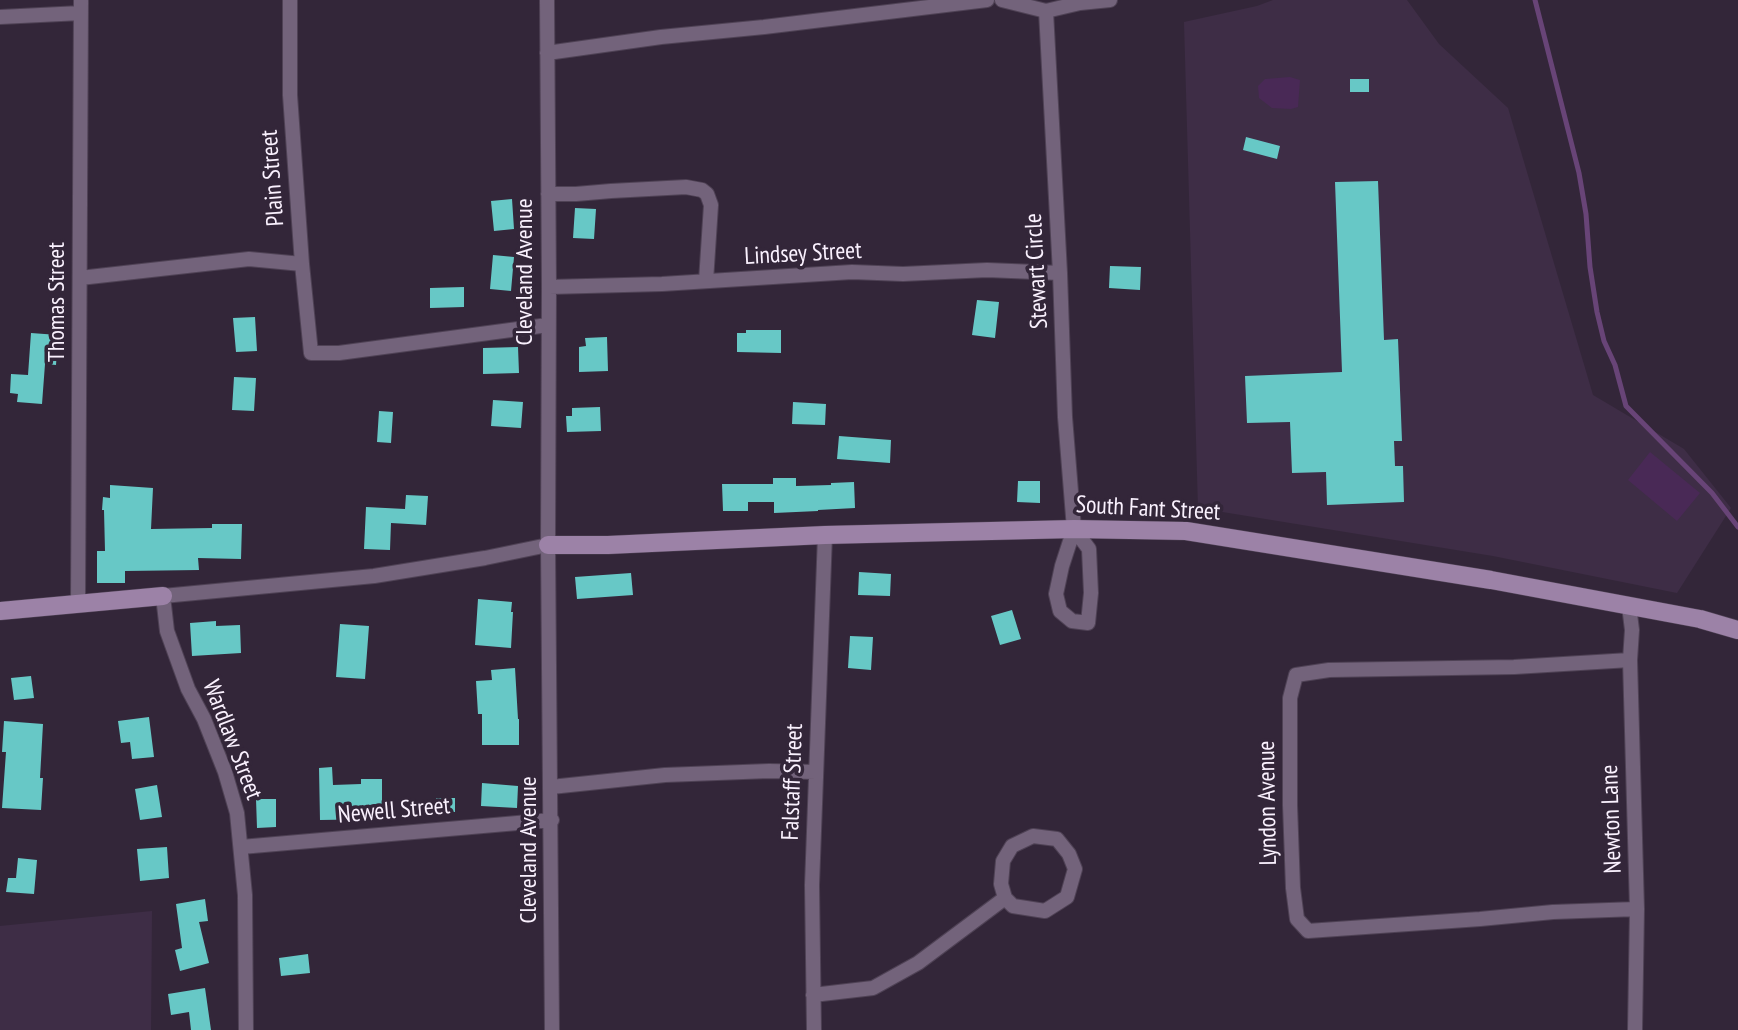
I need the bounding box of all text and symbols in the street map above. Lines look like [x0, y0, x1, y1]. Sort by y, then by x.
street label: Plain Street [255, 129, 291, 227]
street label: Cleveland Avenue [511, 198, 539, 346]
street label: Stewart Circle [1020, 212, 1054, 330]
street label: Lindsey Street [744, 237, 862, 271]
street label: Thomas Street [43, 242, 71, 362]
street label: South Fant Street [1075, 491, 1221, 527]
street label: Wardlaw Street [196, 676, 268, 804]
street label: Falstaff Street [777, 723, 809, 841]
street label: Lyndon Avenue [1253, 740, 1283, 866]
street label: Newton Lane [1596, 764, 1628, 874]
street label: Cleveland Avenue [515, 776, 543, 924]
street label: Newell Street [337, 792, 451, 830]

